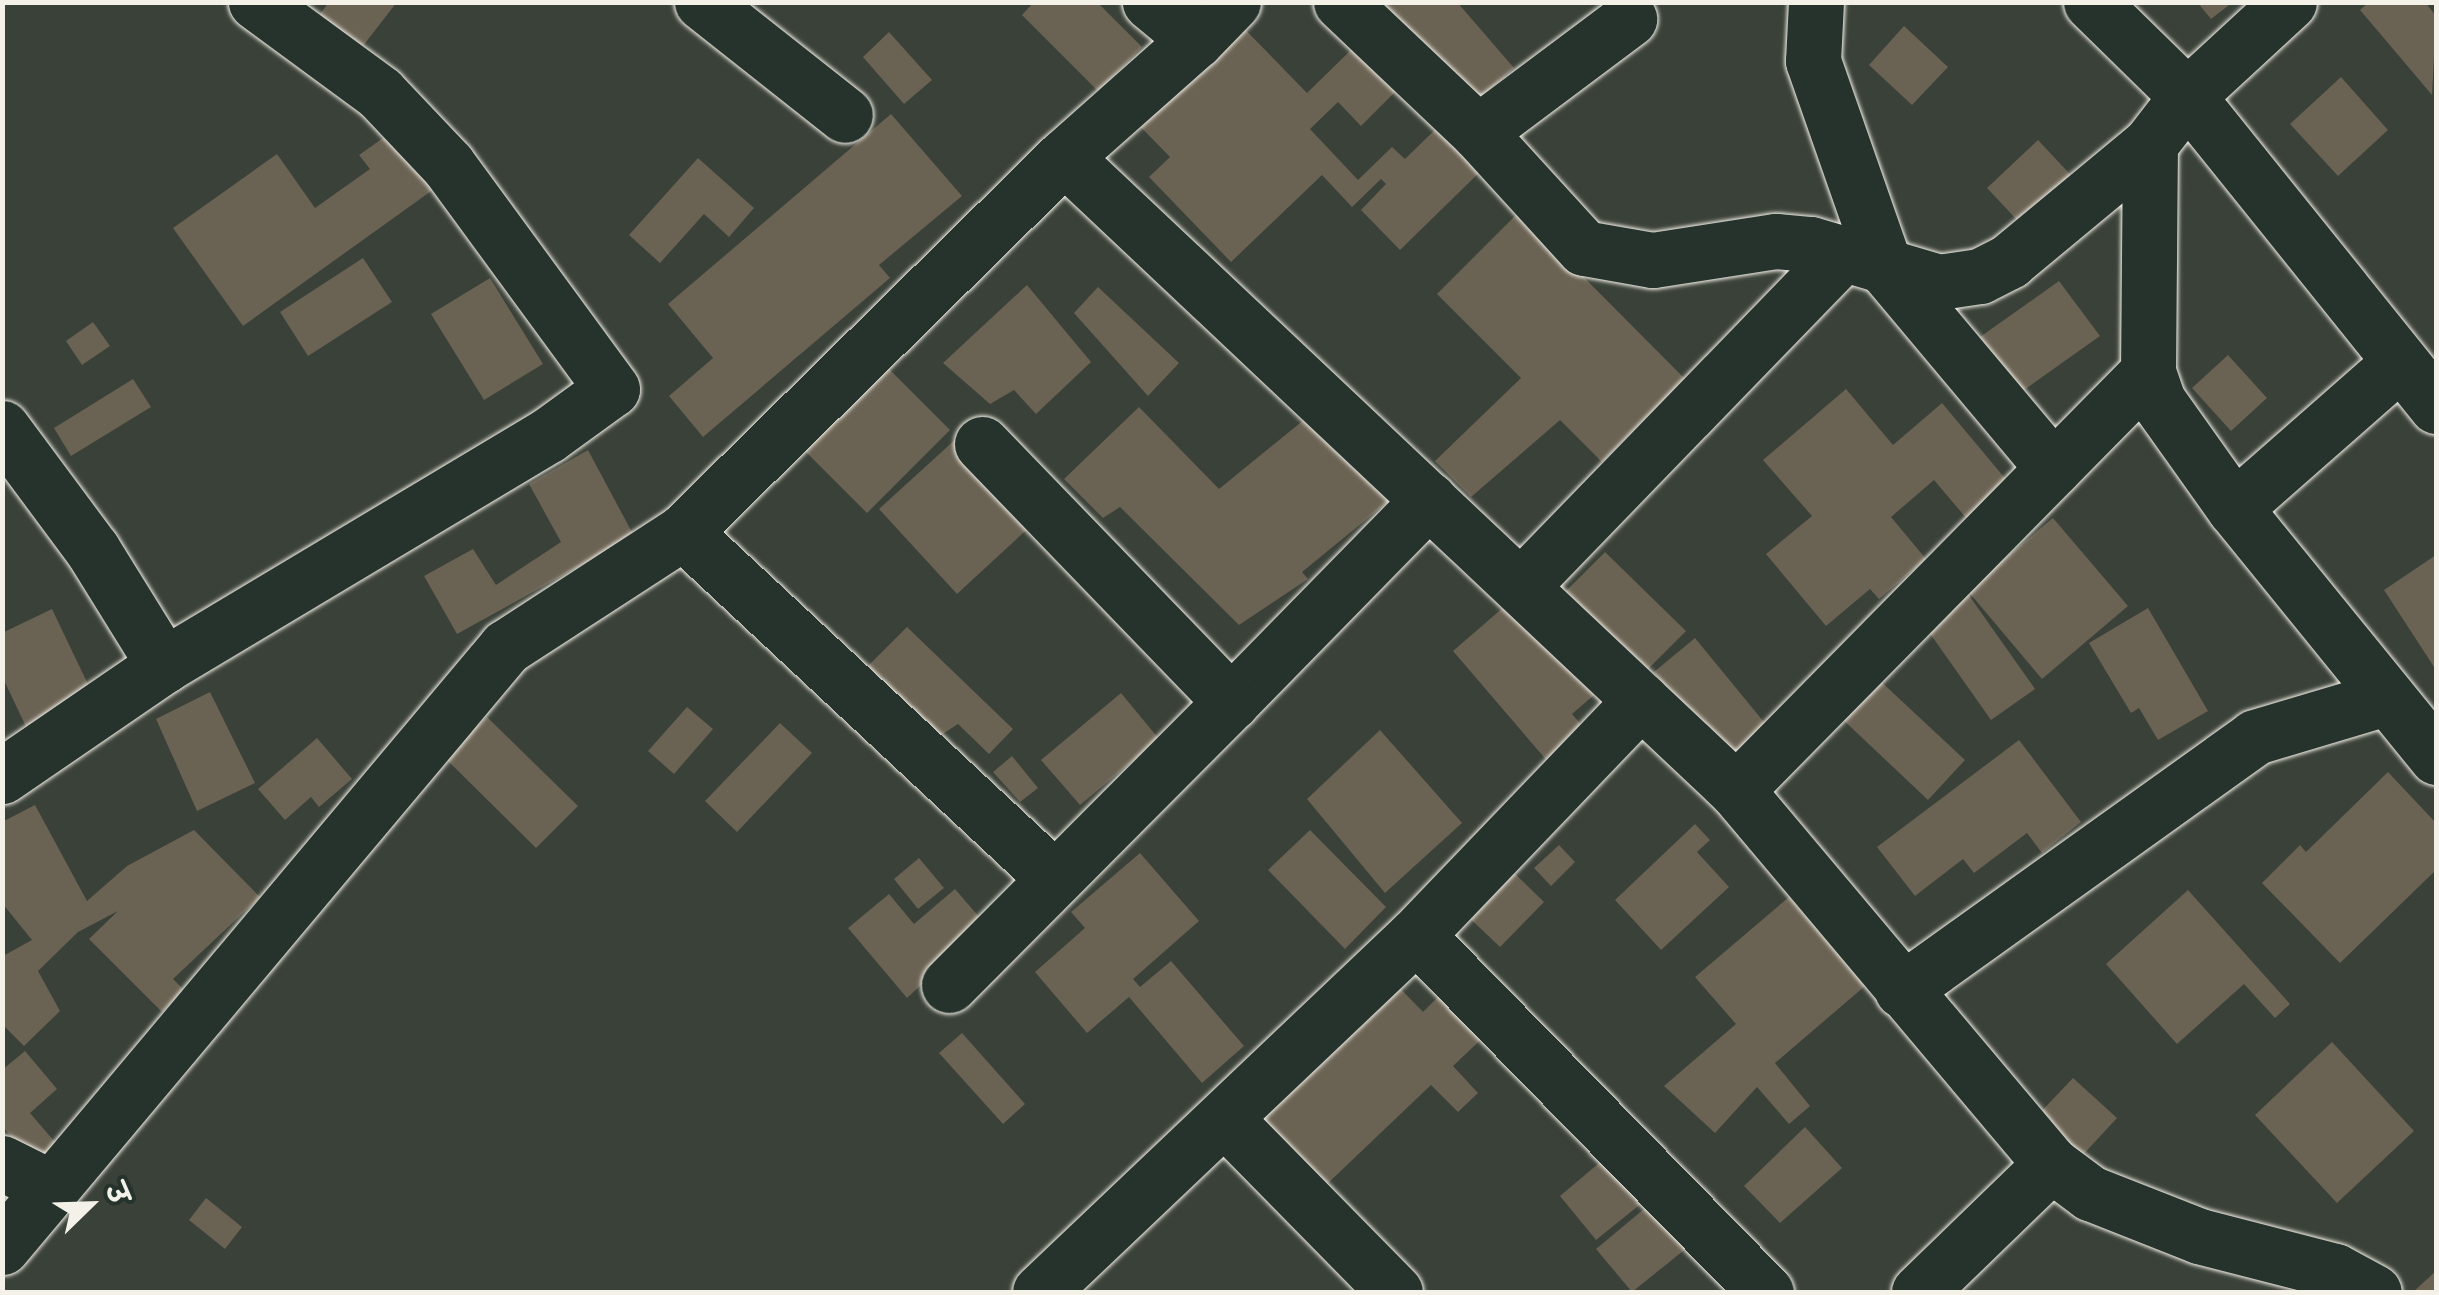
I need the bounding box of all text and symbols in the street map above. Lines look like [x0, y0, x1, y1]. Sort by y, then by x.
north arrow [40, 1155, 140, 1255]
text: उ [97, 1178, 138, 1209]

